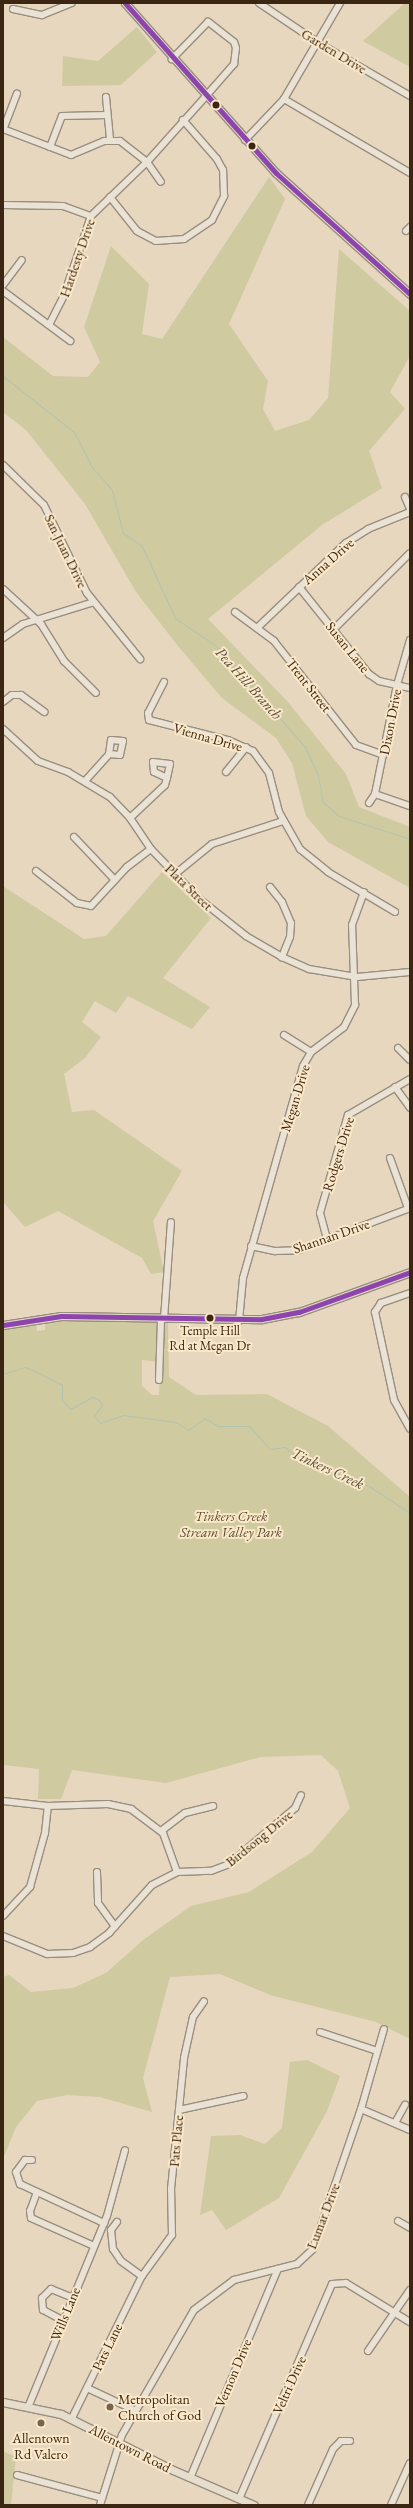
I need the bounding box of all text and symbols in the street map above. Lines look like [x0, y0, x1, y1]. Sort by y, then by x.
street label: Garden Drive [298, 25, 370, 77]
unlabelled marker [211, 100, 221, 110]
unlabelled marker [247, 141, 257, 151]
street label: Hardesty Drive [56, 217, 98, 299]
street label: San Juan Drive [41, 511, 91, 591]
street label: Anna Drive [299, 534, 357, 588]
street label: Susan Lane [322, 618, 374, 676]
water label: Pea Hill Branch [212, 643, 286, 723]
street label: Trent Street [283, 655, 335, 715]
street label: Dixon Drive [375, 688, 405, 756]
street label: Vienna Drive [172, 719, 244, 755]
street label: Plata Street [162, 860, 216, 914]
street label: Megan Drive [277, 1062, 313, 1134]
street label: Rodgers Drive [319, 1115, 357, 1193]
street label: Shannan Drive [291, 1215, 371, 1257]
marker: Temple Hill Rd at Megan Dr [205, 1313, 215, 1323]
place label: Temple Hill Rd at Megan Dr [169, 1324, 251, 1355]
water label: Tinkers Creek [289, 1443, 367, 1493]
park label: Tinkers Creek Stream Valley Park [180, 1508, 282, 1540]
street label: Birdsong Drive [222, 1806, 296, 1870]
street label: Pats Place [165, 2114, 187, 2168]
street label: Lumar Drive [303, 2181, 343, 2251]
street label: Wills Lane [47, 2285, 83, 2343]
street label: Pats Lane [88, 2320, 126, 2374]
street label: Vernon Drive [211, 2336, 255, 2410]
street label: Veltri Drive [269, 2353, 309, 2417]
place label: Metropolitan Church of God [118, 2391, 201, 2424]
marker: Metropolitan Church of God [105, 2402, 115, 2412]
marker: Allentown Rd Valero [36, 2418, 46, 2428]
street label: Allentown Road [86, 2420, 174, 2476]
place label: Allentown Rd Valero [12, 2430, 70, 2462]

